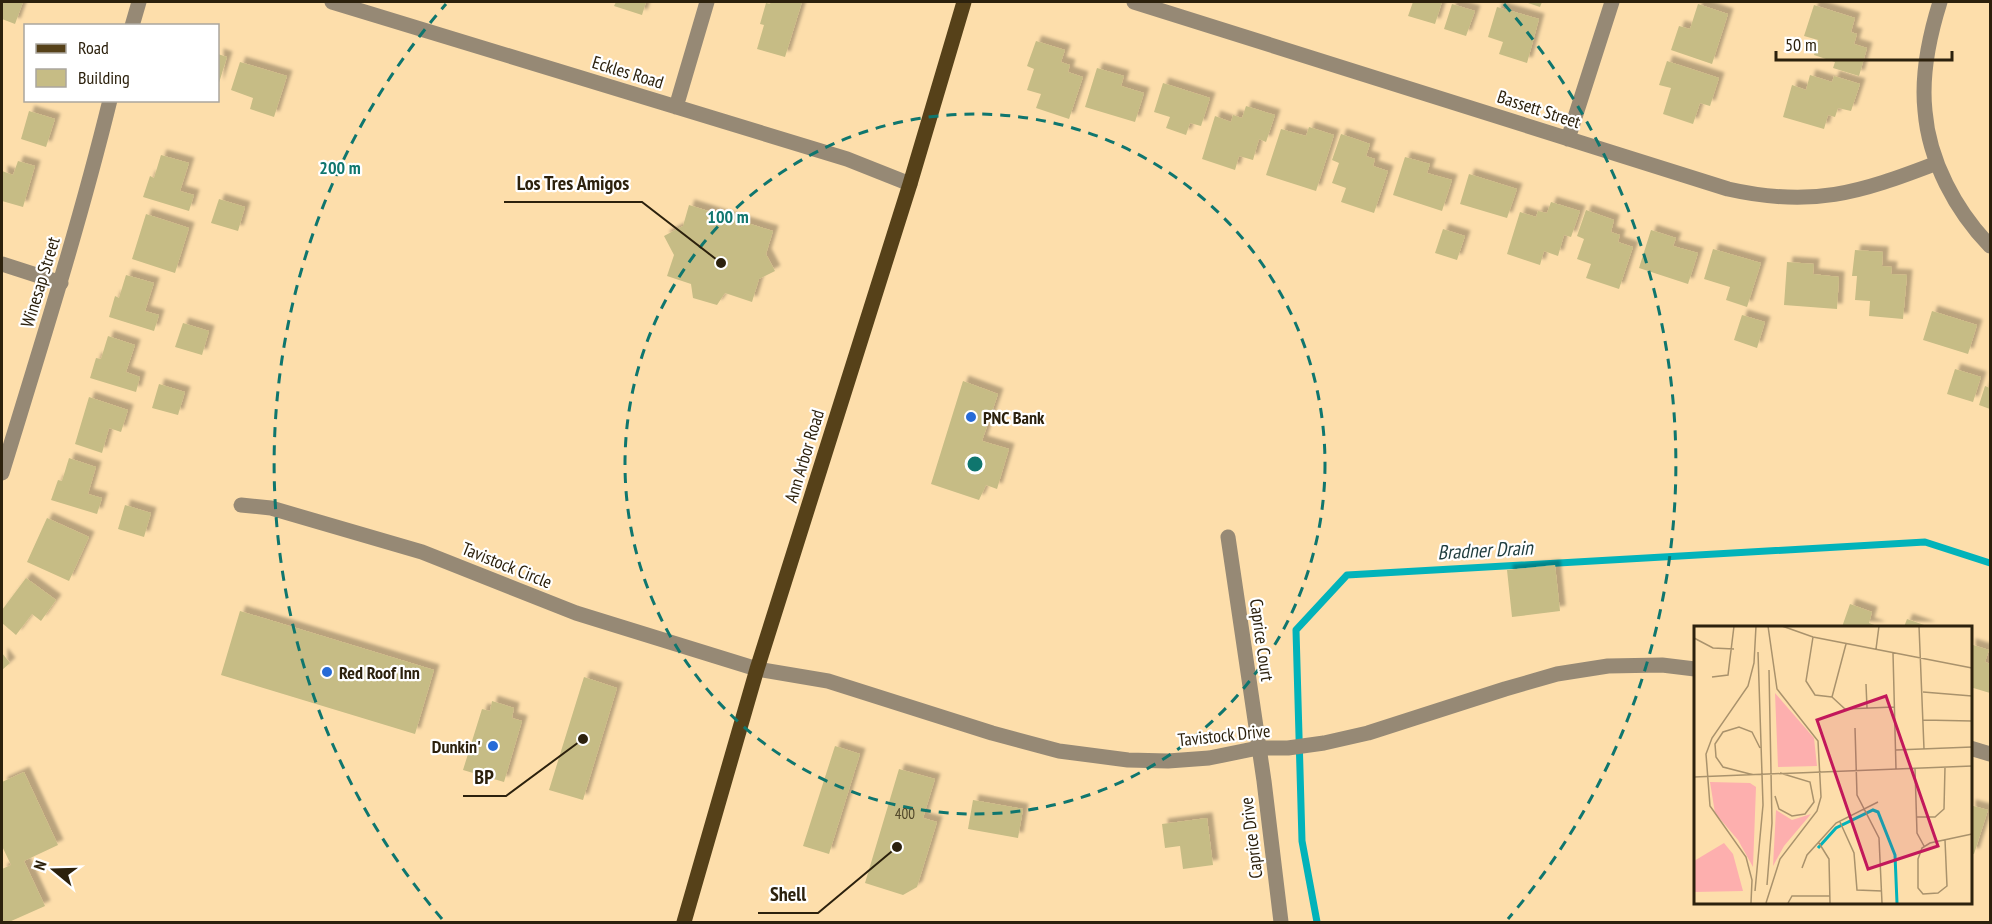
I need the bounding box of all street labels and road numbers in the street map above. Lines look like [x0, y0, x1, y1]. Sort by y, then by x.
street label: Eckles Road [590, 50, 666, 94]
street label: Bassett Street [1494, 85, 1584, 133]
street label: Winesap Street [15, 234, 65, 330]
street label: Ann Arbor Road [779, 407, 829, 505]
street label: Tavistock Circle [459, 537, 555, 593]
street label: Caprice Court [1245, 597, 1279, 683]
street label: Tavistock Drive [1177, 719, 1271, 751]
street label: Caprice Drive [1235, 796, 1267, 880]

